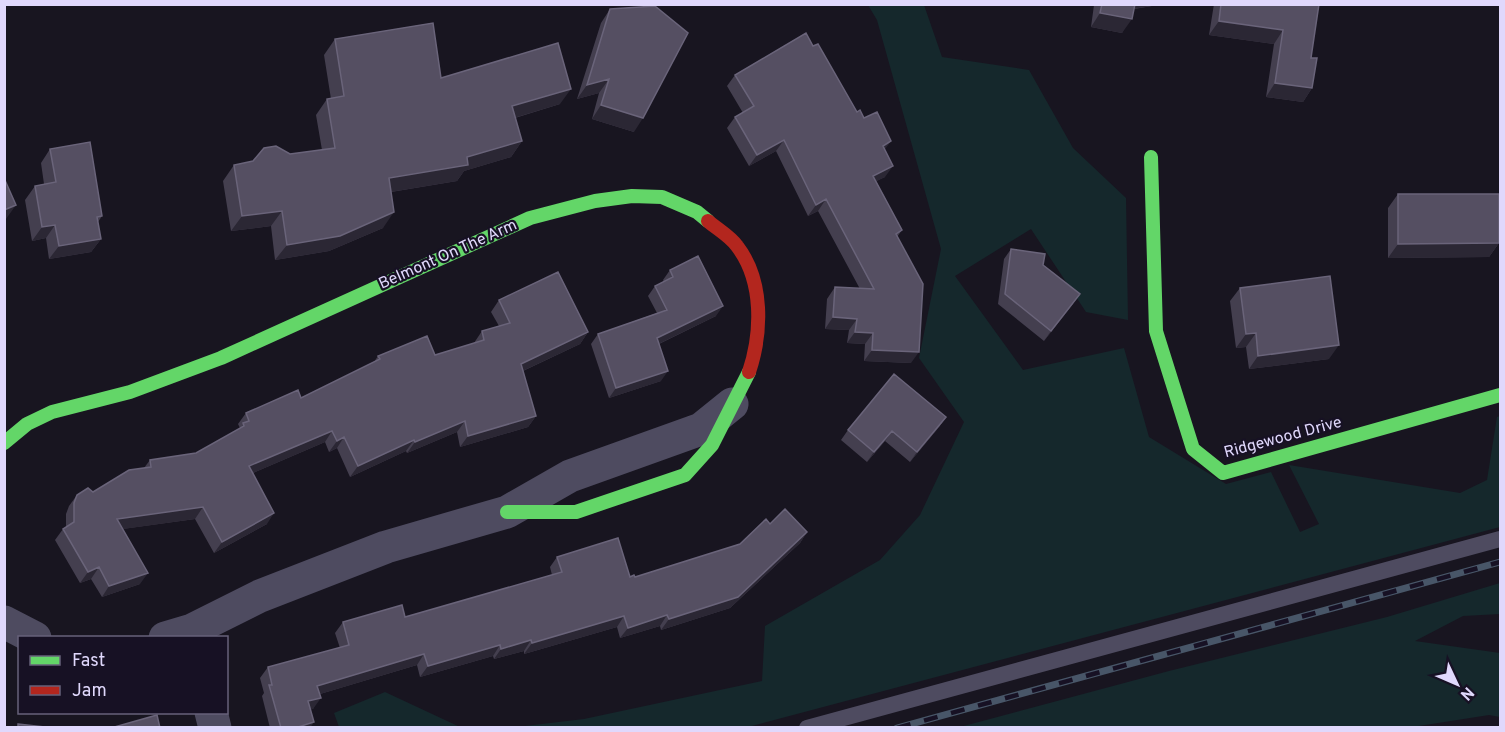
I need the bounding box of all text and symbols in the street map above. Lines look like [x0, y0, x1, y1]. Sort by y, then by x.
street label: Belmont On The Arm [376, 215, 520, 295]
street label: Ridgewood Drive [1222, 413, 1344, 463]
legend [18, 636, 228, 714]
text: Fast [72, 650, 105, 673]
north arrow [1427, 654, 1487, 714]
text: Jam [72, 680, 107, 703]
text: N [1455, 682, 1478, 704]

